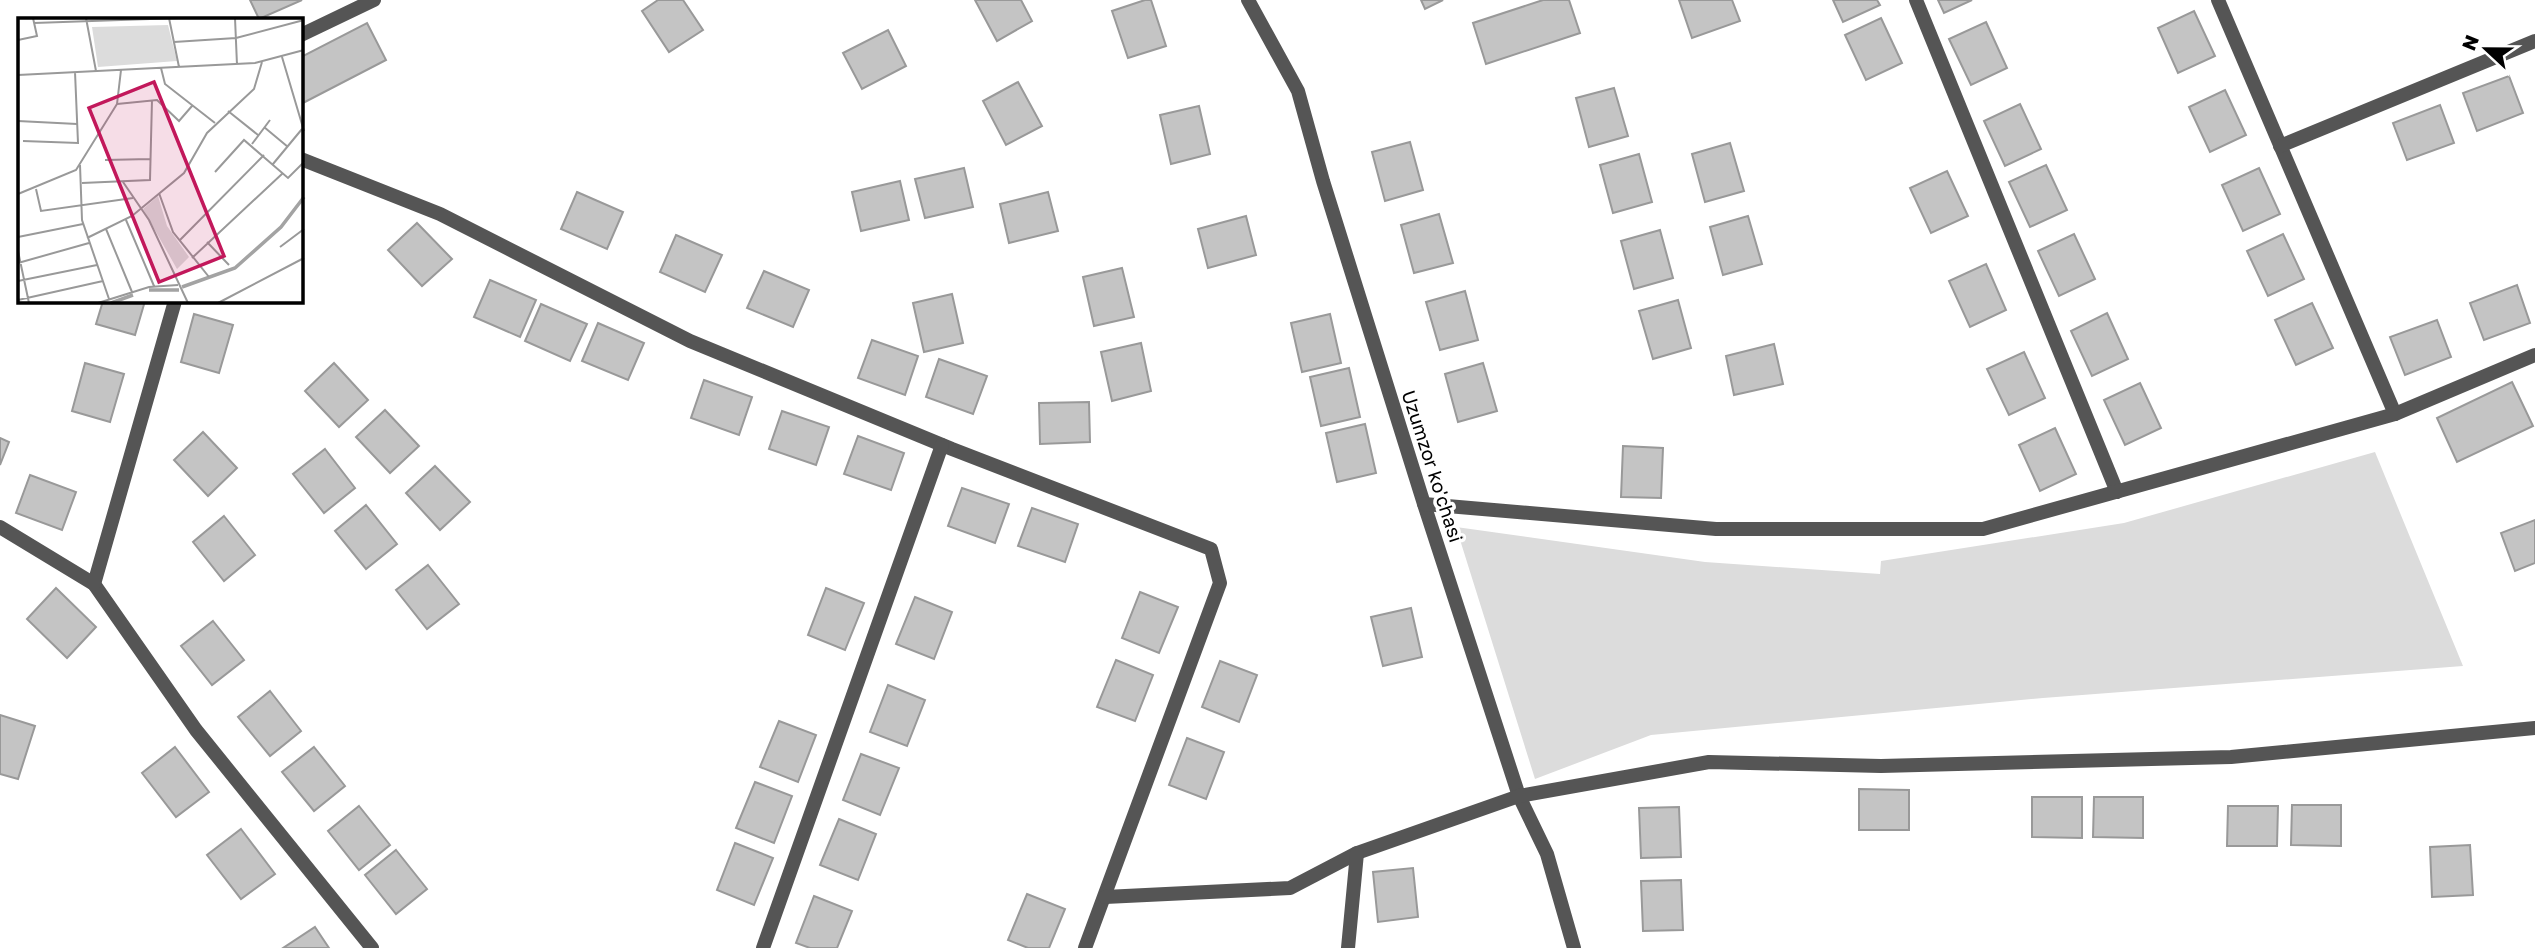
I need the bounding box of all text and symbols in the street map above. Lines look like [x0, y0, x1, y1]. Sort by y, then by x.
north arrow [2451, 14, 2521, 84]
inset map [18, 18, 303, 303]
text: N [2456, 31, 2483, 53]
street label: Uzumzor ko'chasi [1398, 387, 1468, 545]

